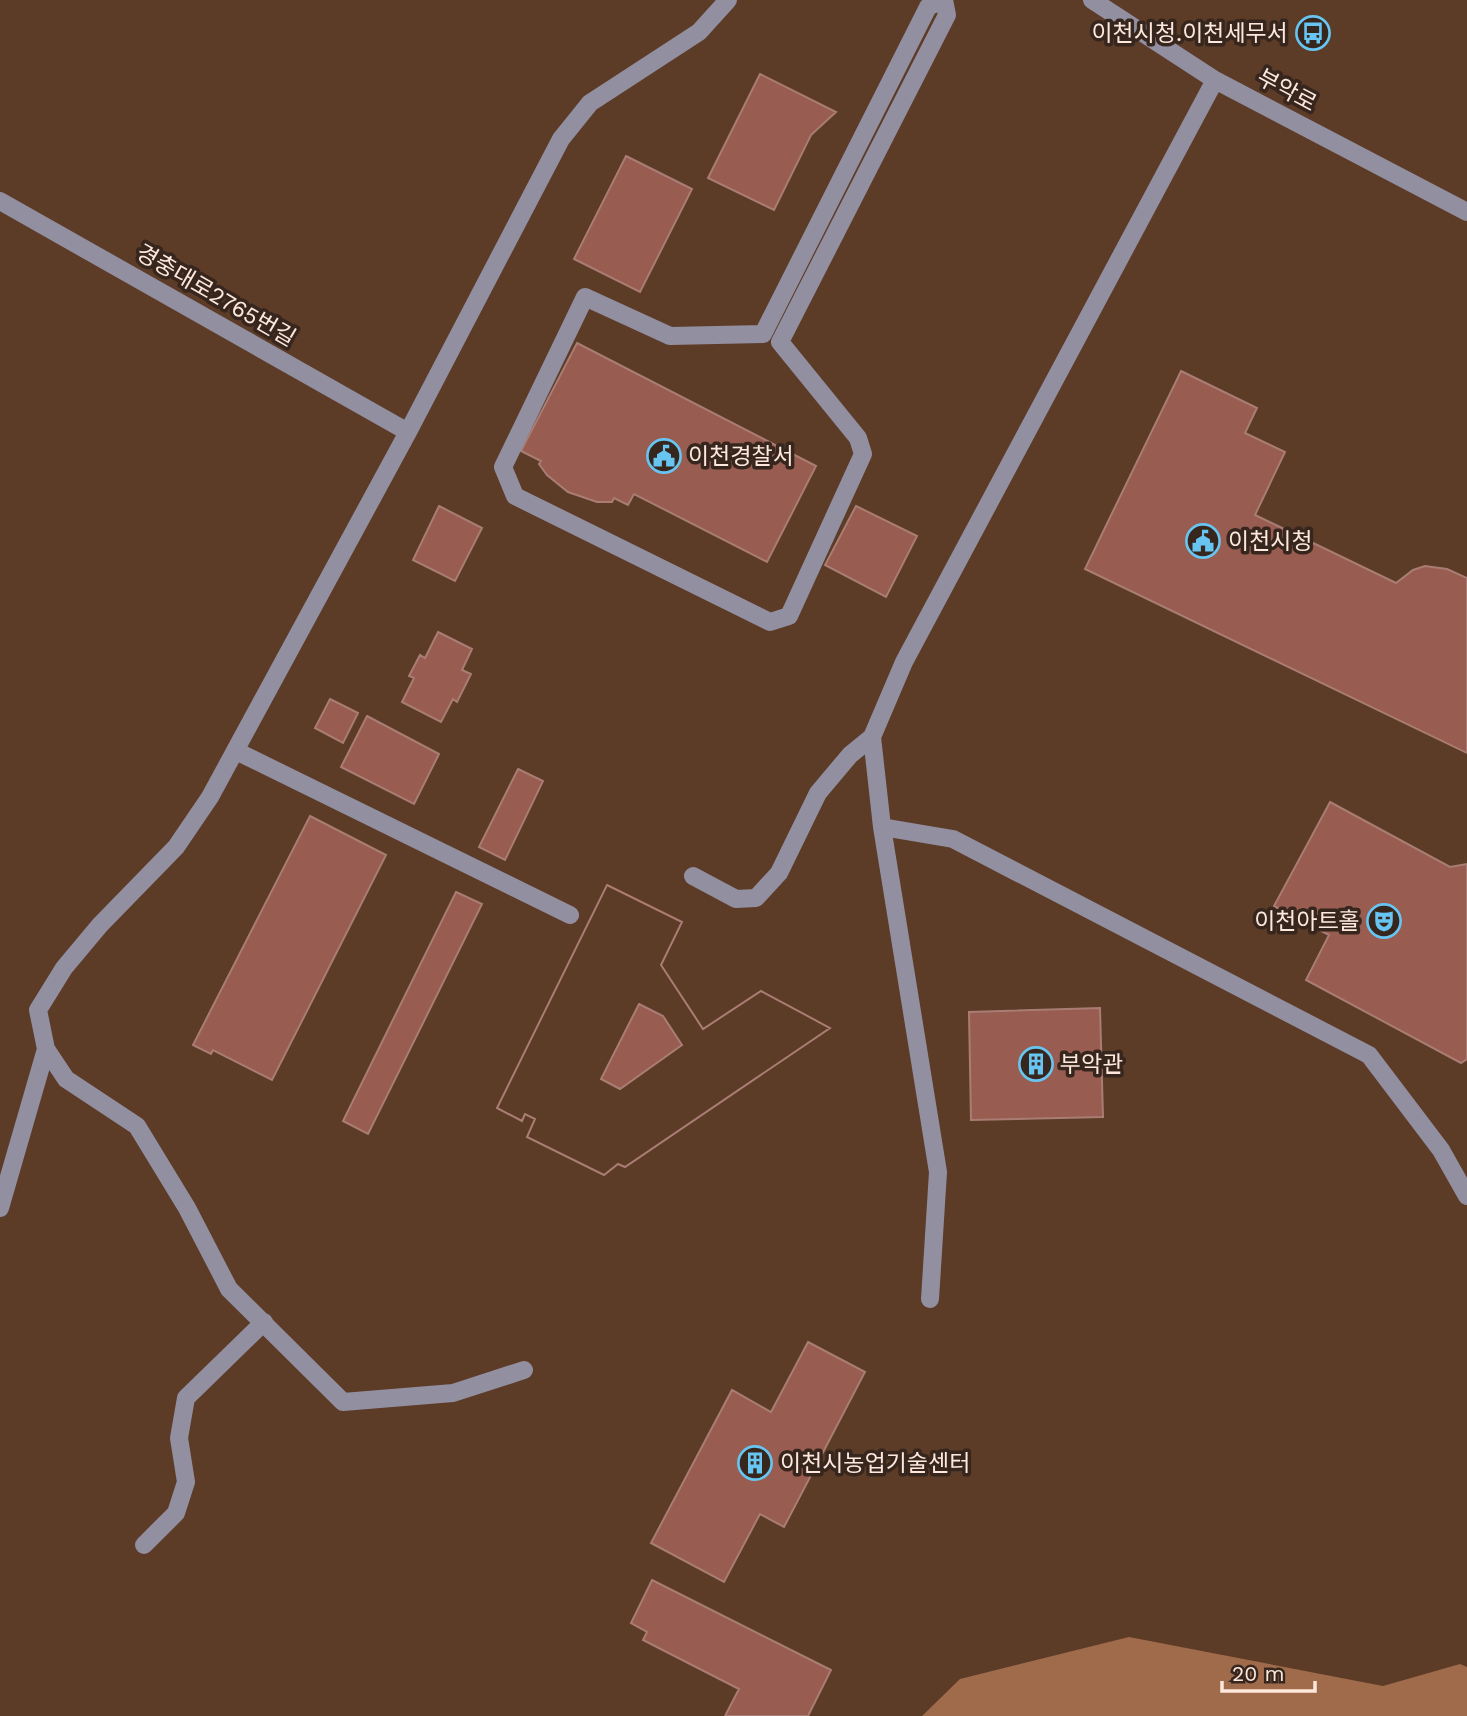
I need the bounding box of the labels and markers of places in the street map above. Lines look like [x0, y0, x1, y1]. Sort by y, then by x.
bus stop icon: 이천시청.이천세무서 [1294, 14, 1332, 52]
place label: 이천시청.이천세무서 [1091, 20, 1288, 47]
public building icon: 이천경찰서 [645, 437, 683, 475]
place label: 이천경찰서 [688, 443, 794, 470]
public building icon: 이천시청 [1184, 522, 1222, 560]
place label: 이천시청 [1228, 528, 1313, 555]
theatre icon: 이천아트홀 [1365, 902, 1403, 940]
place label: 이천아트홀 [1254, 908, 1360, 935]
building icon: 부악관 [1017, 1045, 1055, 1083]
place label: 부악관 [1060, 1051, 1123, 1078]
building icon: 이천시농업기술센터 [736, 1444, 774, 1482]
place label: 이천시농업기술센터 [780, 1450, 970, 1477]

